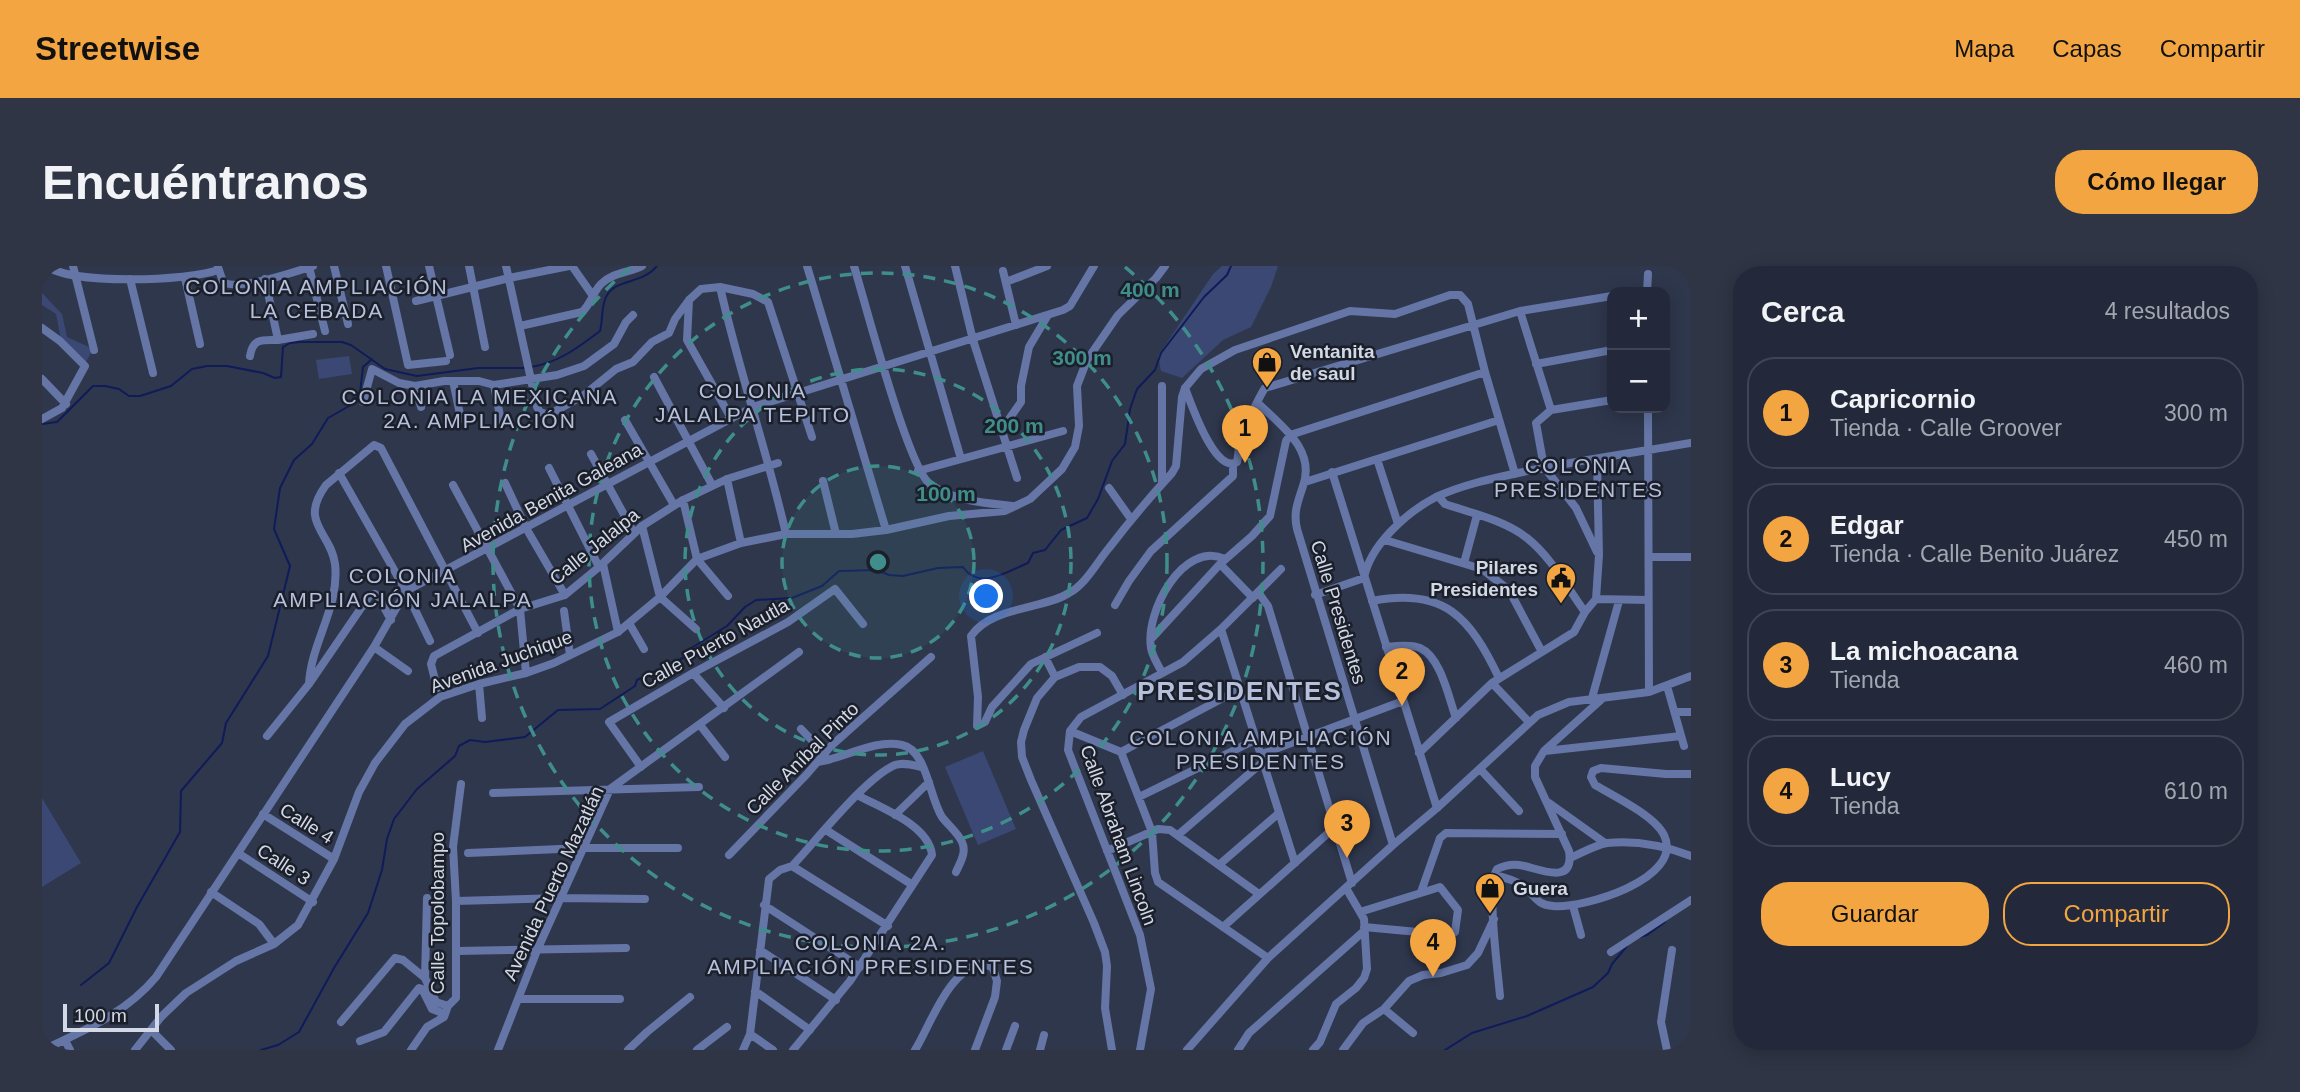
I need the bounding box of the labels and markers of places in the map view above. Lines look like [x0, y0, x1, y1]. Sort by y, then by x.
place label: Ventanita de saul [1290, 341, 1375, 384]
shop icon: Ventanita de saul [1250, 345, 1284, 389]
pin: 1 [1222, 405, 1268, 463]
centre of rings [866, 550, 890, 574]
place label: Pilares Presidentes [1430, 557, 1538, 600]
public building icon: Pilares Presidentes [1544, 561, 1578, 605]
pin: 2 [1379, 648, 1425, 706]
pin: 3 [1324, 800, 1370, 858]
shop icon: Guera [1473, 871, 1507, 915]
place label: Guera [1513, 878, 1568, 899]
pin: 4 [1410, 919, 1456, 977]

